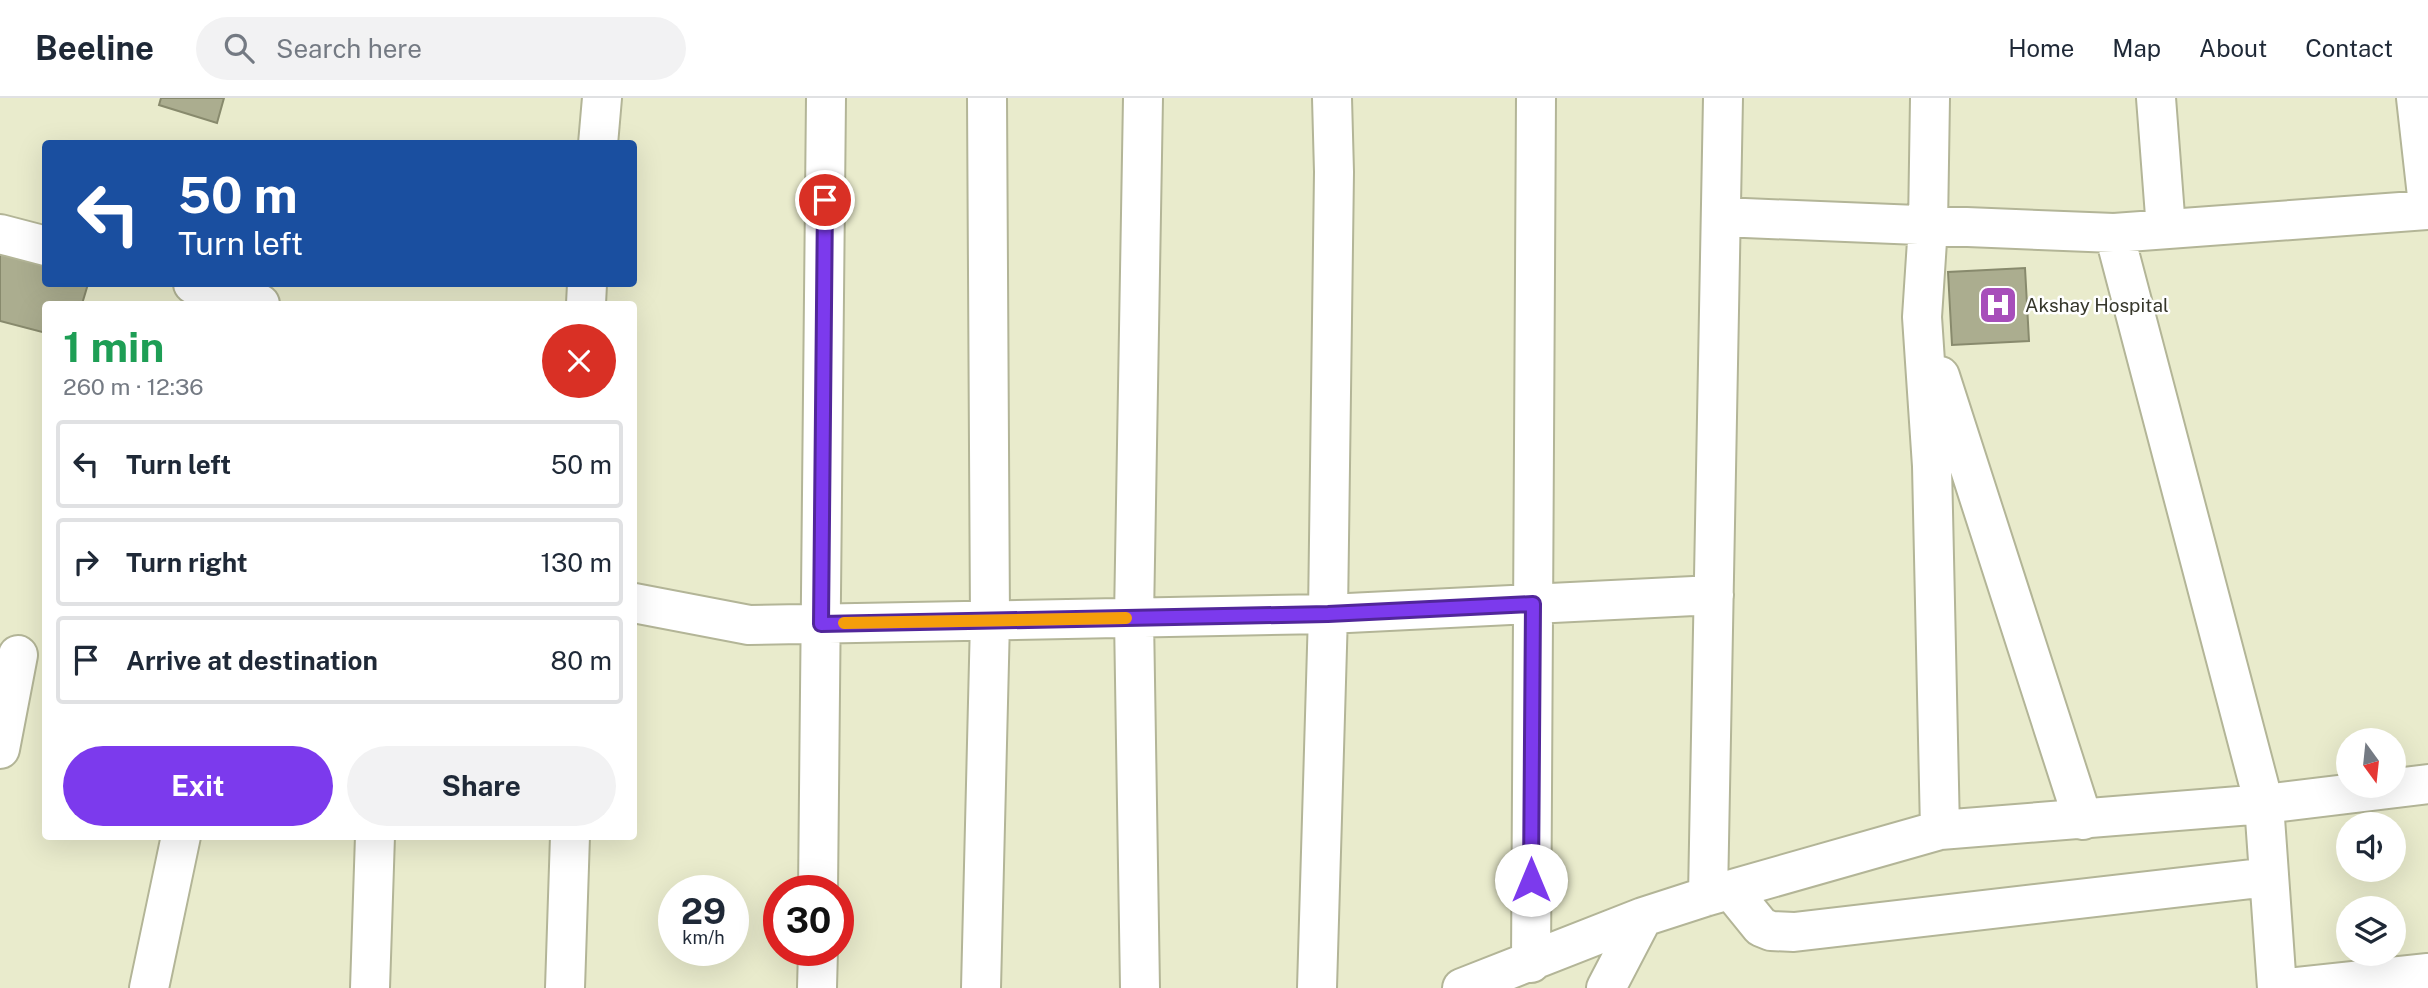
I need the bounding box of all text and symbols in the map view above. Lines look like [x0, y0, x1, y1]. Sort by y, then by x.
search box [196, 17, 686, 80]
text: Beeline [35, 29, 154, 67]
icon: search [220, 29, 258, 67]
text: Search here [276, 33, 422, 64]
text: Home [2008, 34, 2074, 62]
text: Map [2112, 34, 2161, 62]
text: About [2199, 34, 2267, 62]
text: Contact [2305, 34, 2393, 62]
text: 50 m [178, 166, 298, 224]
icon: left [63, 168, 154, 259]
pin [795, 170, 855, 230]
icon: arrive [806, 181, 844, 219]
text: Turn left [178, 225, 303, 262]
hospital icon: Akshay Hospital [1977, 284, 2019, 326]
place label: Akshay Hospital [2025, 294, 2169, 316]
text: 1 min [63, 322, 164, 371]
button: close [542, 324, 616, 398]
text: 260 m · 12:36 [63, 373, 204, 400]
icon: left [67, 445, 105, 483]
text: Turn left [126, 449, 231, 480]
text: 50 m [551, 449, 612, 480]
icon: right [67, 543, 105, 581]
text: Turn right [126, 547, 248, 578]
text: 130 m [540, 547, 612, 578]
icon: arrive [67, 641, 105, 679]
text: Arrive at destination [126, 645, 378, 676]
text: 80 m [551, 645, 612, 676]
north arrow [2336, 728, 2406, 798]
map controls [2336, 728, 2406, 966]
button: Exit [63, 746, 333, 826]
button: Share [347, 746, 616, 826]
button: sound [2336, 812, 2406, 882]
position arrow [1494, 843, 1568, 917]
speed limit sign: 30 [763, 875, 854, 966]
text: 29 [681, 891, 726, 932]
button: layers [2336, 896, 2406, 966]
text: km/h [682, 927, 725, 948]

